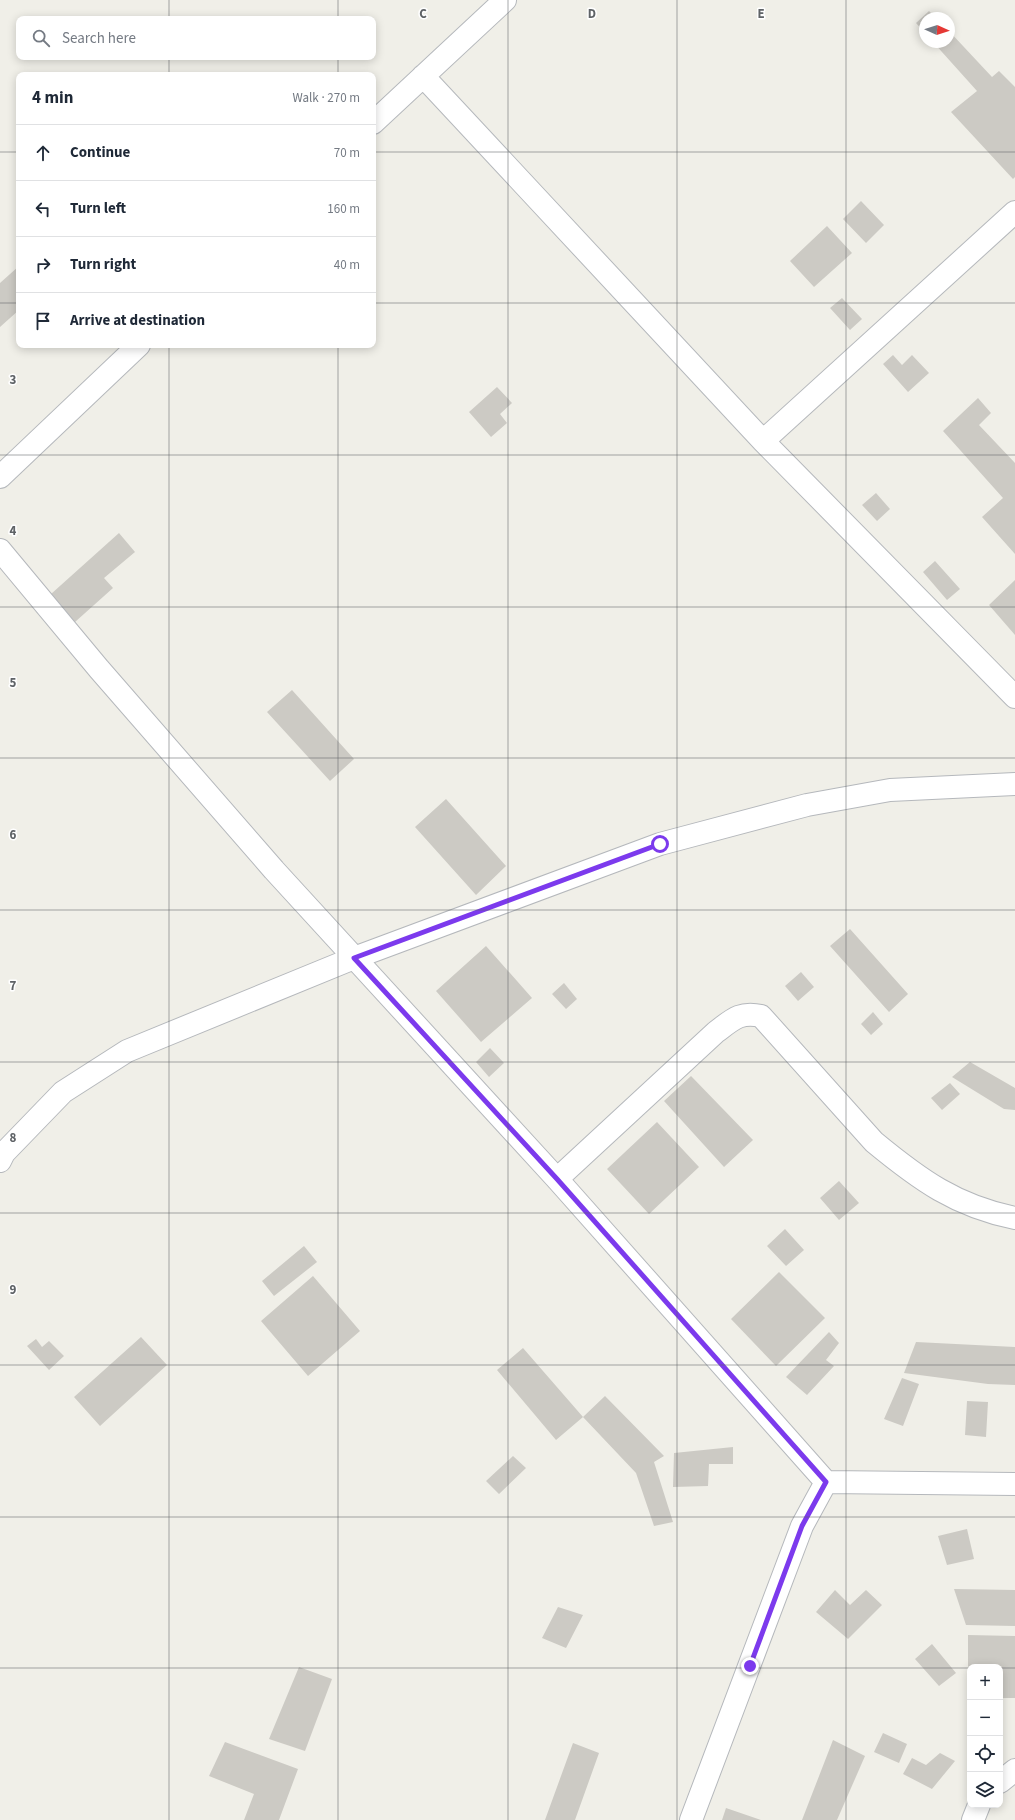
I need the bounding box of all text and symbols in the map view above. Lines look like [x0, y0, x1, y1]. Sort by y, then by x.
text: C [419, 5, 427, 23]
text: D [588, 5, 596, 23]
text: E [757, 5, 765, 23]
north arrow [919, 12, 955, 48]
search box [16, 16, 376, 60]
icon: search [30, 27, 52, 49]
text: Search here [62, 28, 136, 49]
text: 4 min [32, 86, 73, 110]
text: Walk · 270 m [292, 89, 360, 107]
icon: ahead [32, 142, 54, 164]
text: Continue [70, 142, 130, 163]
text: 70 m [334, 144, 360, 162]
icon: left [32, 198, 54, 220]
text: Turn left [70, 198, 126, 219]
text: 160 m [327, 200, 360, 218]
icon: right [32, 254, 54, 276]
text: Turn right [70, 254, 136, 275]
text: 40 m [334, 256, 360, 274]
icon: arrive [32, 310, 54, 332]
text: Arrive at destination [70, 310, 205, 331]
text: 3 [10, 371, 17, 389]
text: 4 [10, 522, 17, 540]
text: 5 [10, 674, 17, 692]
text: 6 [10, 826, 17, 844]
route start [651, 835, 669, 853]
text: 7 [10, 977, 17, 995]
text: 8 [10, 1129, 17, 1147]
text: 9 [10, 1281, 17, 1299]
route end [741, 1657, 759, 1675]
map controls [967, 1664, 1003, 1808]
button: + [967, 1664, 1003, 1700]
button: − [967, 1700, 1003, 1736]
button: locate [967, 1736, 1003, 1772]
button: layers [967, 1772, 1003, 1808]

